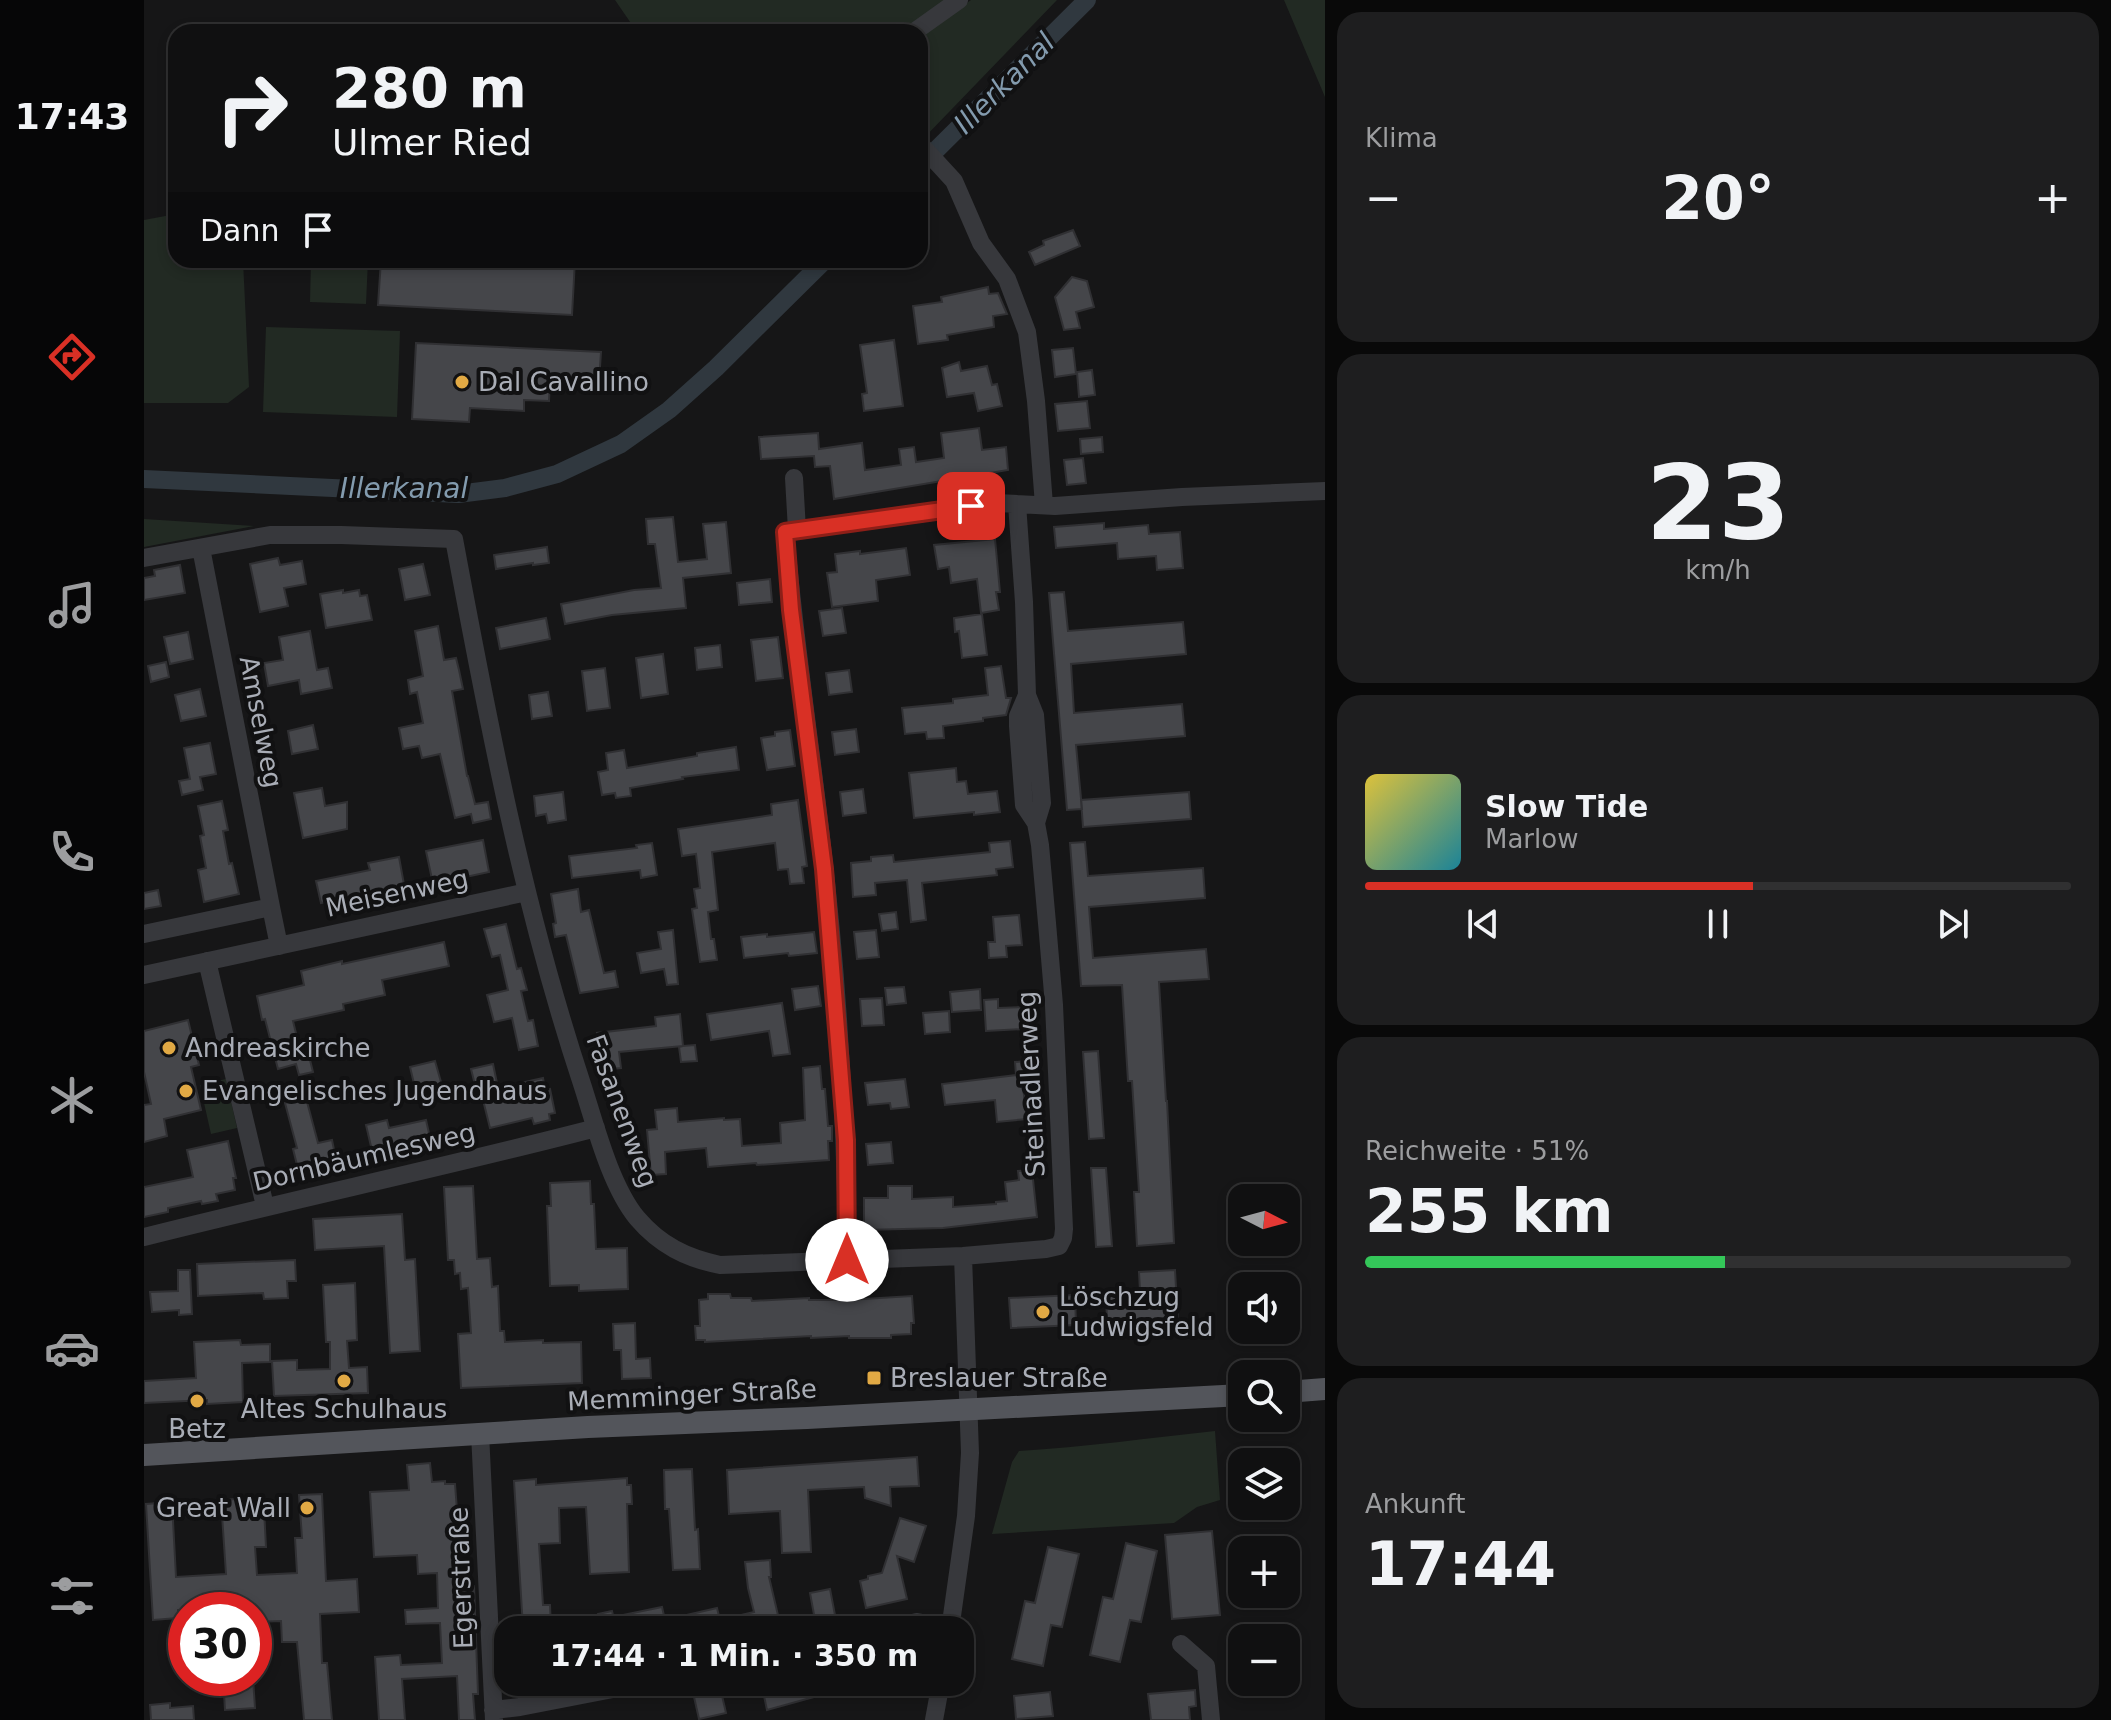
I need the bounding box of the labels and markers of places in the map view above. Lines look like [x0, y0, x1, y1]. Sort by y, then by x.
place label: Dal Cavallino [478, 367, 649, 397]
marker: Dal Cavallino [453, 373, 471, 391]
pin [937, 472, 1005, 540]
place label: Andreaskirche [185, 1033, 371, 1063]
marker: Andreaskirche [160, 1039, 178, 1057]
place label: Evangelisches Jugendhaus [202, 1076, 547, 1106]
marker: Evangelisches Jugendhaus [177, 1082, 195, 1100]
place label: Löschzug Ludwigsfeld [1059, 1282, 1213, 1342]
marker: Löschzug Ludwigsfeld [1034, 1303, 1052, 1321]
place label: Breslauer Straße [890, 1363, 1108, 1393]
marker: Breslauer Straße [865, 1369, 883, 1387]
marker: Altes Schulhaus [335, 1372, 353, 1390]
marker: Betz [188, 1392, 206, 1410]
place label: Altes Schulhaus [241, 1394, 447, 1424]
place label: Betz [168, 1414, 226, 1444]
place label: Great Wall [156, 1493, 291, 1523]
marker: Great Wall [298, 1499, 316, 1517]

